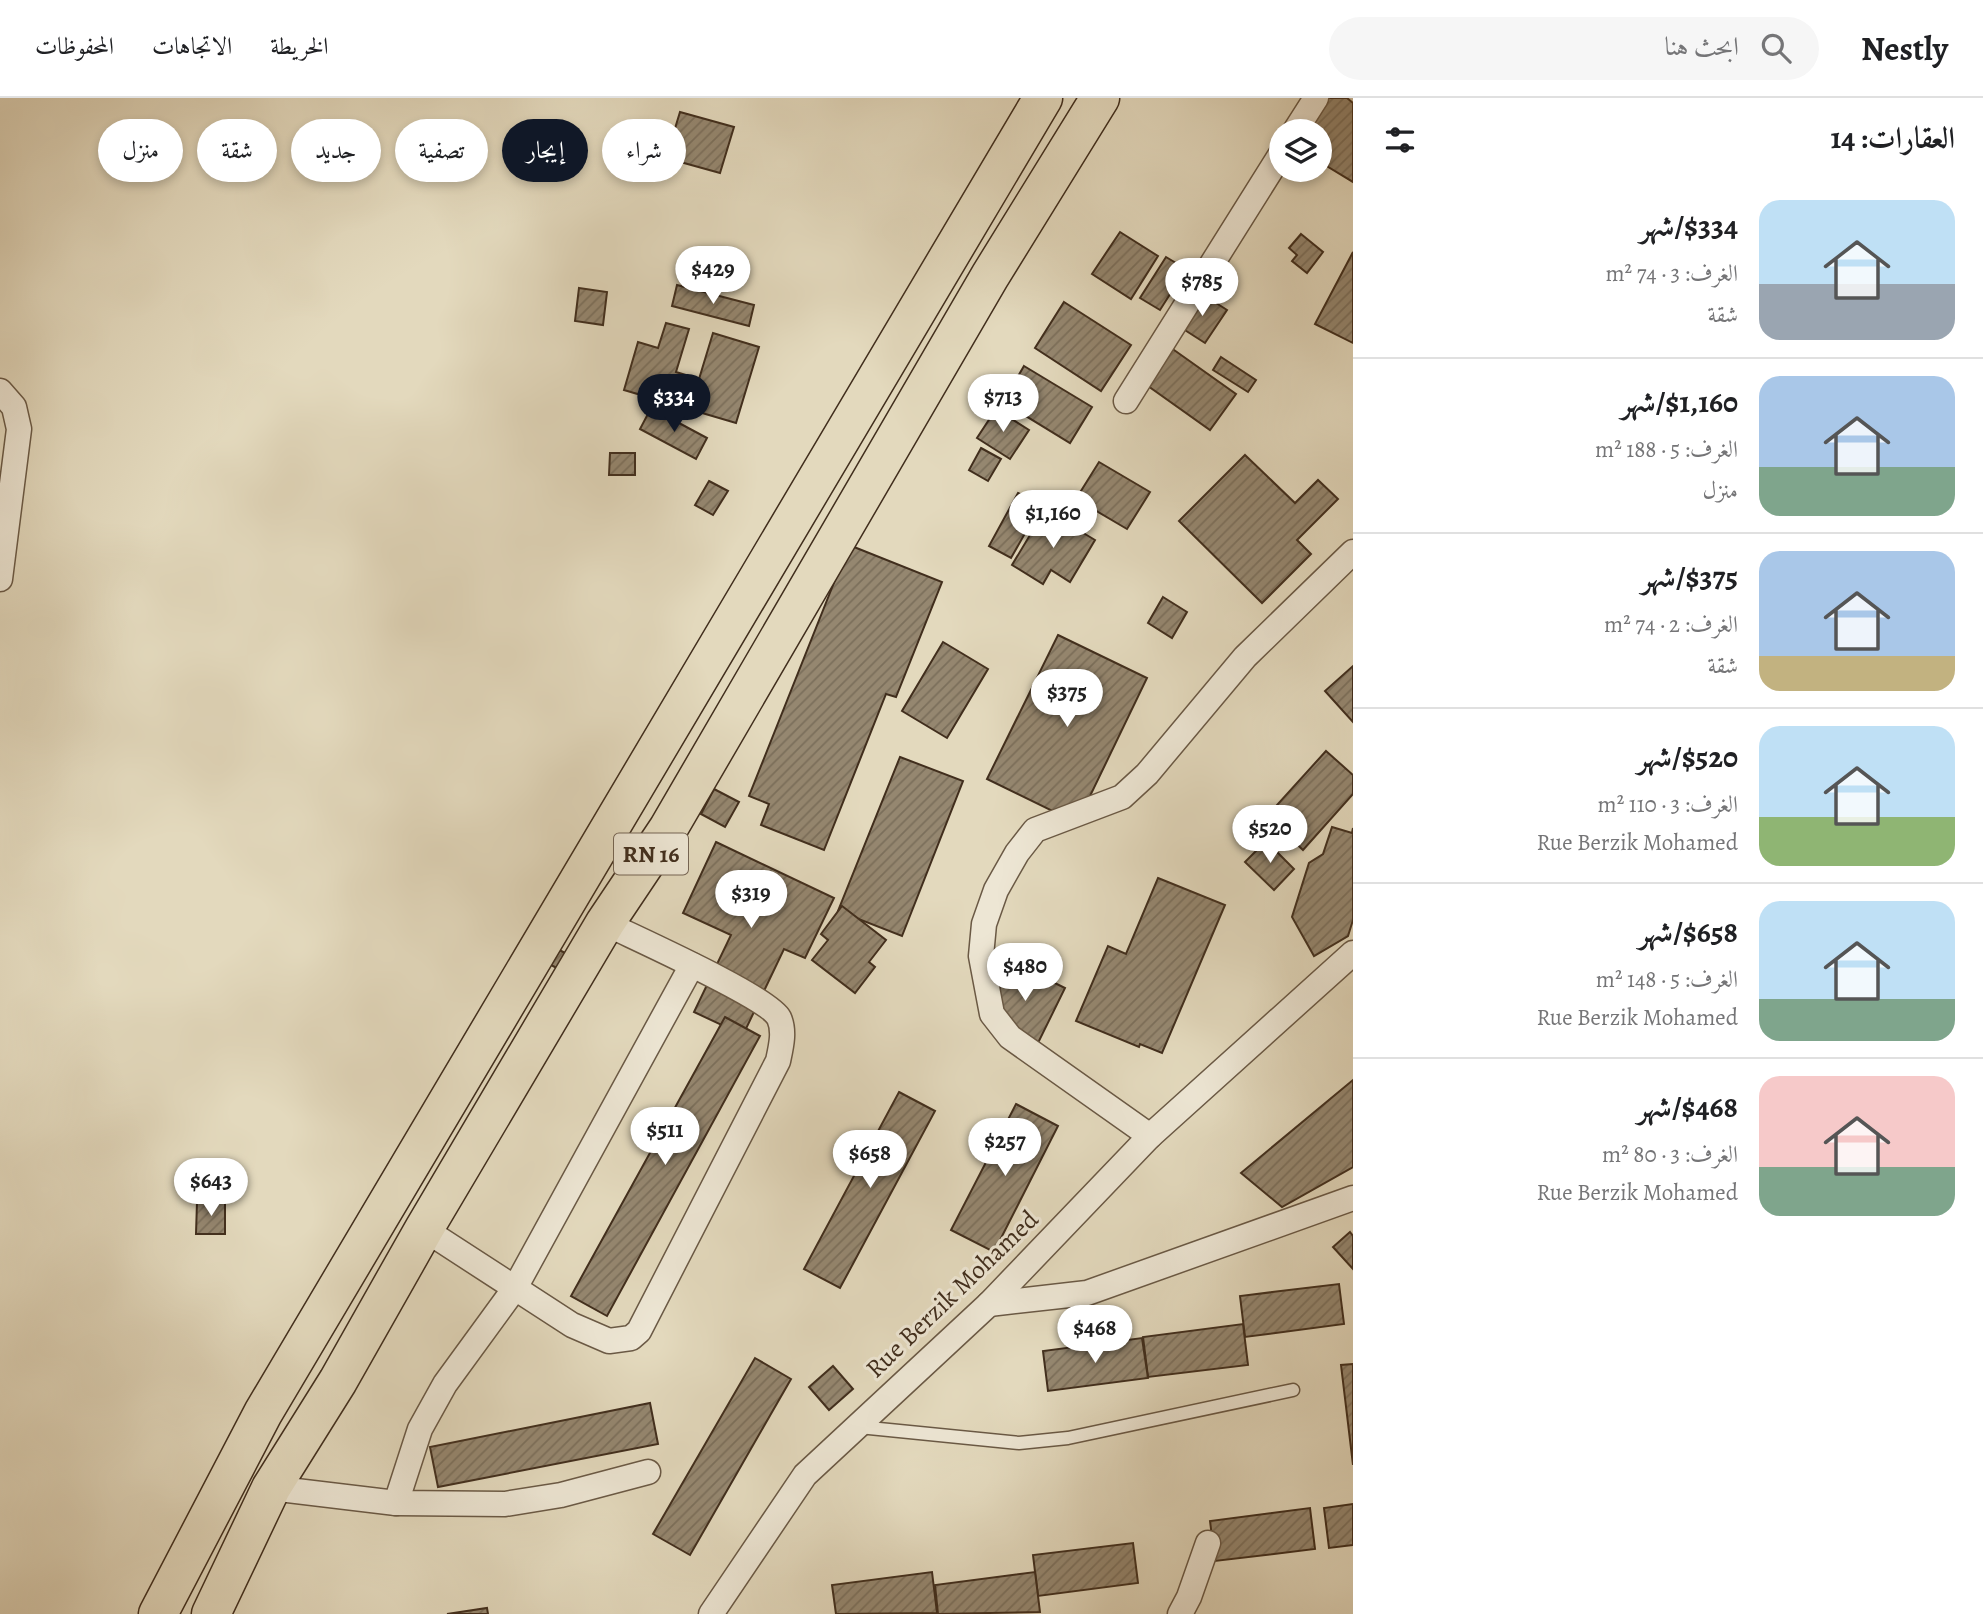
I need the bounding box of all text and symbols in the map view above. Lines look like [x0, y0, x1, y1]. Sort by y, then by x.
search box [1329, 17, 1819, 80]
text: Nestly [1861, 26, 1948, 71]
text: ابحث هنا [1664, 29, 1739, 64]
icon: search [1757, 29, 1795, 67]
text: المحفوظات [35, 30, 114, 62]
text: الاتجاهات [152, 30, 232, 62]
text: الخريطة [270, 30, 329, 62]
text: العقارات: 14 [1831, 118, 1955, 158]
chip: منزل [98, 119, 183, 182]
chip: شقة [197, 119, 277, 182]
chip: جديد [291, 119, 381, 182]
chip: تصفية [395, 119, 488, 182]
chip: إيجار [502, 119, 588, 182]
chip: شراء [602, 119, 686, 182]
map controls [1269, 119, 1332, 182]
button: layers [1269, 119, 1332, 182]
icon: filters [1381, 121, 1419, 159]
text: $334/شهر [1640, 206, 1738, 246]
icon: home [1815, 228, 1899, 312]
pin: $429 [672, 246, 754, 306]
text: $429 [691, 253, 735, 284]
pin: $785 [1161, 258, 1243, 318]
text: الغرف: 3 · 74 m² [1605, 258, 1738, 289]
text: $785 [1181, 265, 1223, 296]
text: شقة [1708, 299, 1738, 330]
pin: $334 [633, 374, 715, 434]
pin: $713 [962, 374, 1044, 434]
text: $334 [653, 381, 695, 412]
text: $713 [984, 381, 1022, 412]
text: $1,160/شهر [1621, 382, 1738, 422]
icon: home [1815, 404, 1899, 488]
text: الغرف: 5 · 188 m² [1595, 434, 1738, 465]
text: منزل [1703, 475, 1738, 506]
pin: $1,160 [996, 490, 1110, 550]
text: $1,160 [1025, 497, 1081, 528]
text: $375/شهر [1641, 557, 1738, 597]
icon: home [1815, 579, 1899, 663]
text: الغرف: 2 · 74 m² [1604, 609, 1738, 640]
text: شقة [1708, 650, 1738, 681]
pin: $375 [1026, 670, 1108, 729]
text: $375 [1047, 676, 1087, 707]
text: $520/شهر [1637, 737, 1738, 777]
icon: home [1815, 754, 1899, 838]
text: الغرف: 3 · 110 m² [1598, 789, 1738, 820]
pin: $520 [1229, 806, 1311, 865]
text: $520 [1248, 812, 1292, 843]
text: Rue Berzik Mohamed [1536, 827, 1738, 858]
road number: RN 16 [614, 834, 688, 874]
pin: $319 [710, 870, 792, 930]
text: $319 [731, 877, 771, 908]
text: $658/شهر [1639, 912, 1738, 952]
icon: home [1815, 929, 1899, 1013]
pin: $480 [984, 944, 1066, 1003]
text: $480 [1003, 950, 1047, 981]
text: الغرف: 5 · 148 m² [1596, 964, 1738, 995]
text: Rue Berzik Mohamed [1536, 1002, 1738, 1033]
text: $468/شهر [1637, 1087, 1738, 1127]
icon: home [1815, 1104, 1899, 1188]
pin: $511 [624, 1108, 706, 1167]
text: $511 [646, 1114, 684, 1145]
pin: $257 [964, 1118, 1046, 1178]
text: $257 [984, 1125, 1026, 1156]
pin: $658 [829, 1130, 911, 1190]
text: $658 [849, 1137, 891, 1168]
text: الغرف: 3 · 80 m² [1602, 1139, 1738, 1170]
pin: $643 [170, 1158, 252, 1218]
text: $643 [190, 1165, 232, 1196]
text: Rue Berzik Mohamed [1536, 1177, 1738, 1208]
street label: Rue Berzik Mohamed [858, 1202, 1046, 1386]
pin: $468 [1054, 1306, 1136, 1365]
text: $468 [1073, 1312, 1117, 1343]

